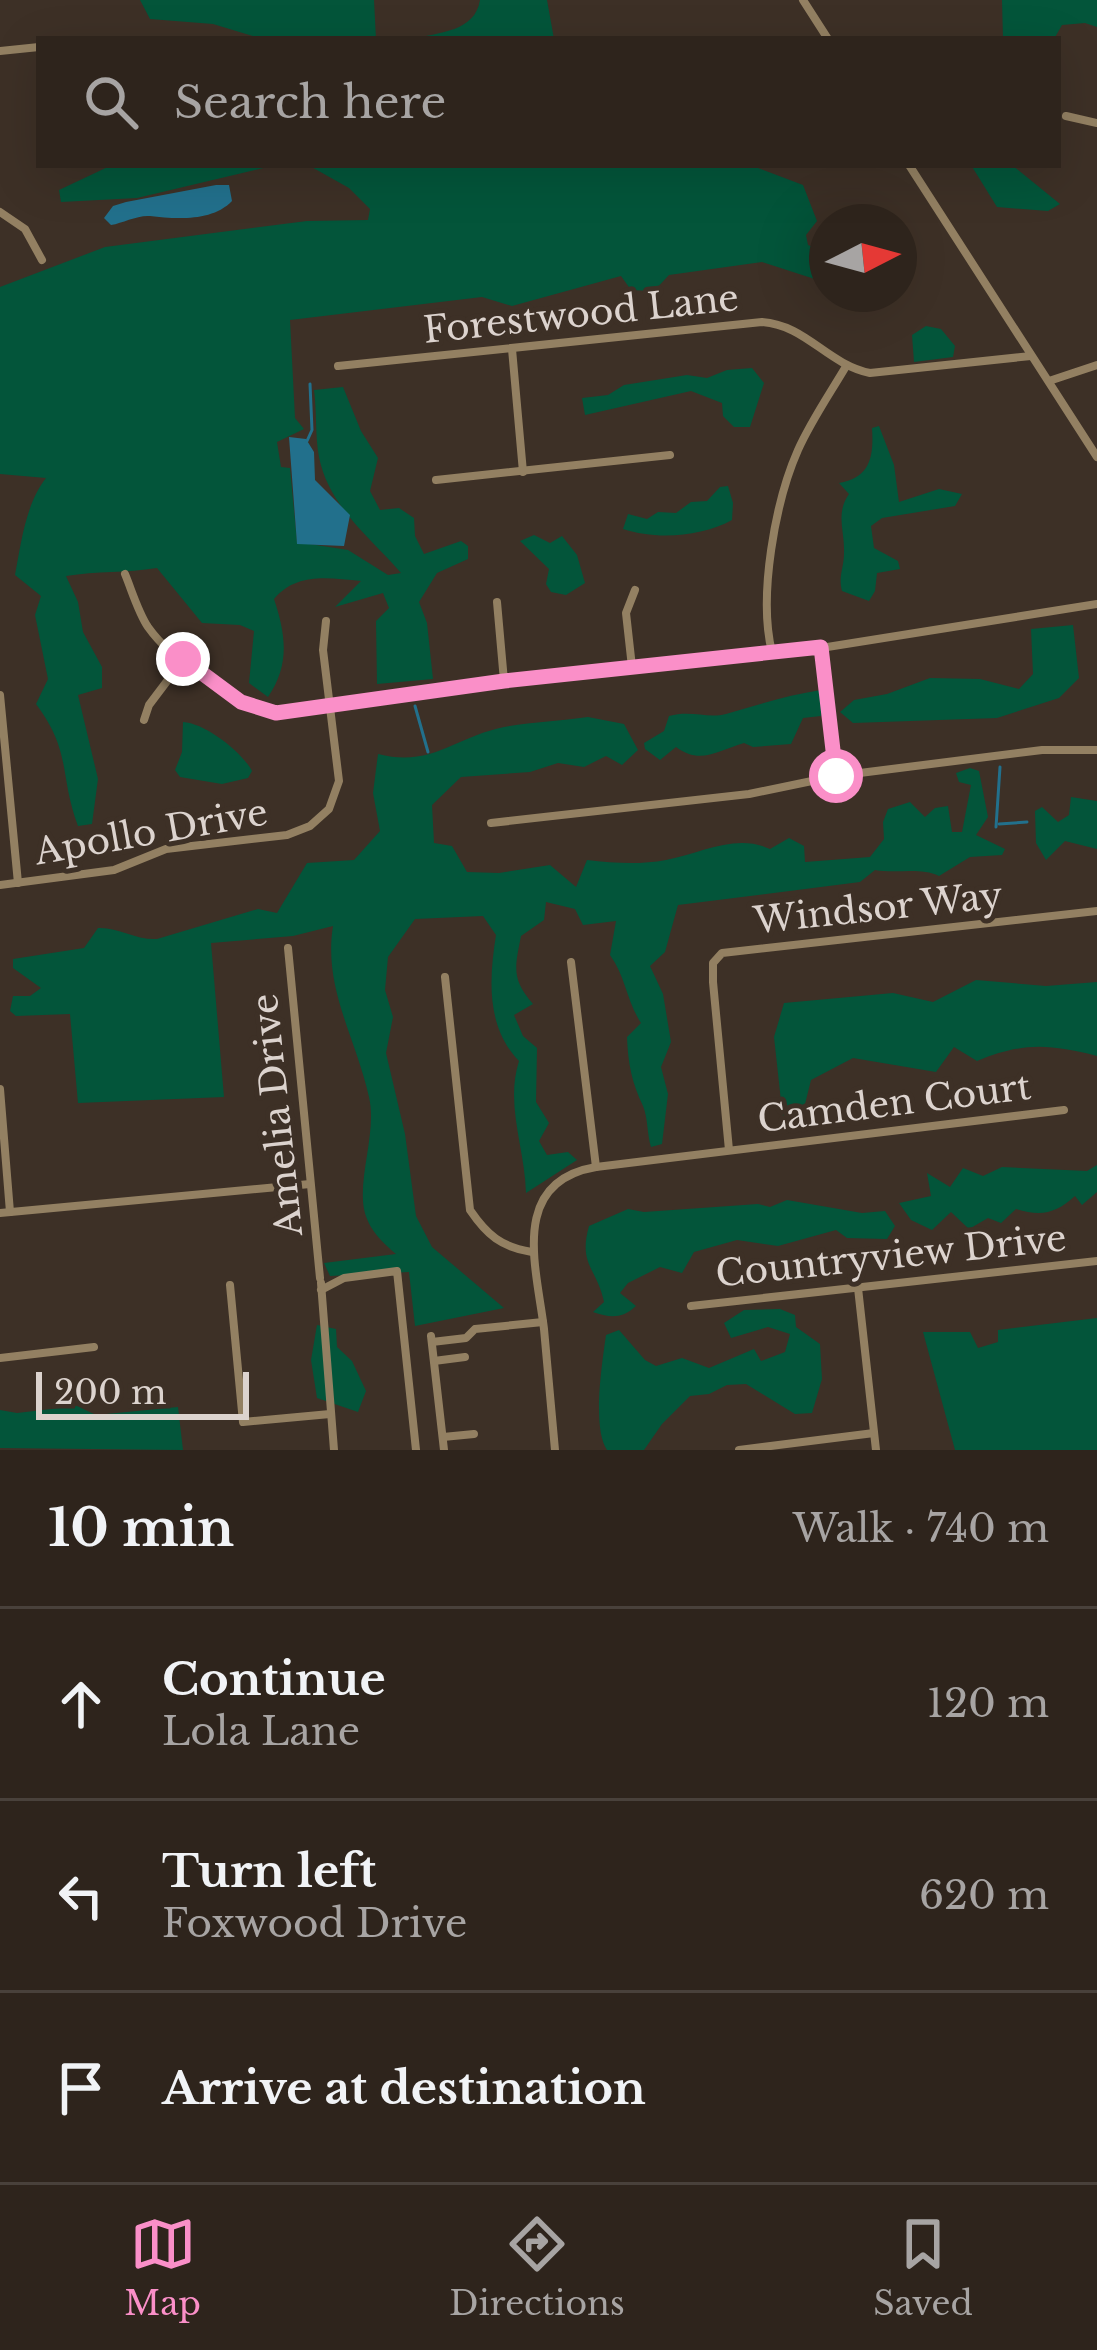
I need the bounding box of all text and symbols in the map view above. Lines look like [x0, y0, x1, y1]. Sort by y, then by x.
search box [36, 36, 1061, 168]
icon: search [78, 69, 144, 135]
text: Search here [174, 74, 446, 130]
north arrow [809, 204, 917, 312]
street label: Forestwood Lane [421, 275, 741, 353]
route end [156, 632, 210, 686]
route start [809, 749, 863, 803]
street label: Apollo Drive [30, 789, 271, 875]
street label: Windsor Way [750, 873, 1005, 944]
street label: Amelia Drive [242, 991, 312, 1240]
street label: Camden Court [755, 1064, 1034, 1142]
street label: Countryview Drive [713, 1215, 1069, 1297]
scale bar [36, 1366, 249, 1419]
text: 200 m [54, 1372, 166, 1413]
text: 10 min [48, 1497, 234, 1560]
text: Walk · 740 m [793, 1504, 1049, 1553]
text: Continue [162, 1651, 386, 1707]
icon: ahead [48, 1671, 114, 1737]
text: 120 m [927, 1679, 1049, 1728]
text: Lola Lane [162, 1707, 360, 1756]
text: Turn left [162, 1843, 376, 1899]
icon: left [48, 1863, 114, 1929]
text: 620 m [919, 1871, 1049, 1920]
text: Foxwood Drive [162, 1899, 467, 1948]
icon: arrive [48, 2055, 114, 2121]
text: Arrive at destination [162, 2060, 646, 2116]
tab: Map [124, 2211, 201, 2324]
tab: Directions [449, 2211, 625, 2324]
tab: Saved [873, 2211, 973, 2324]

